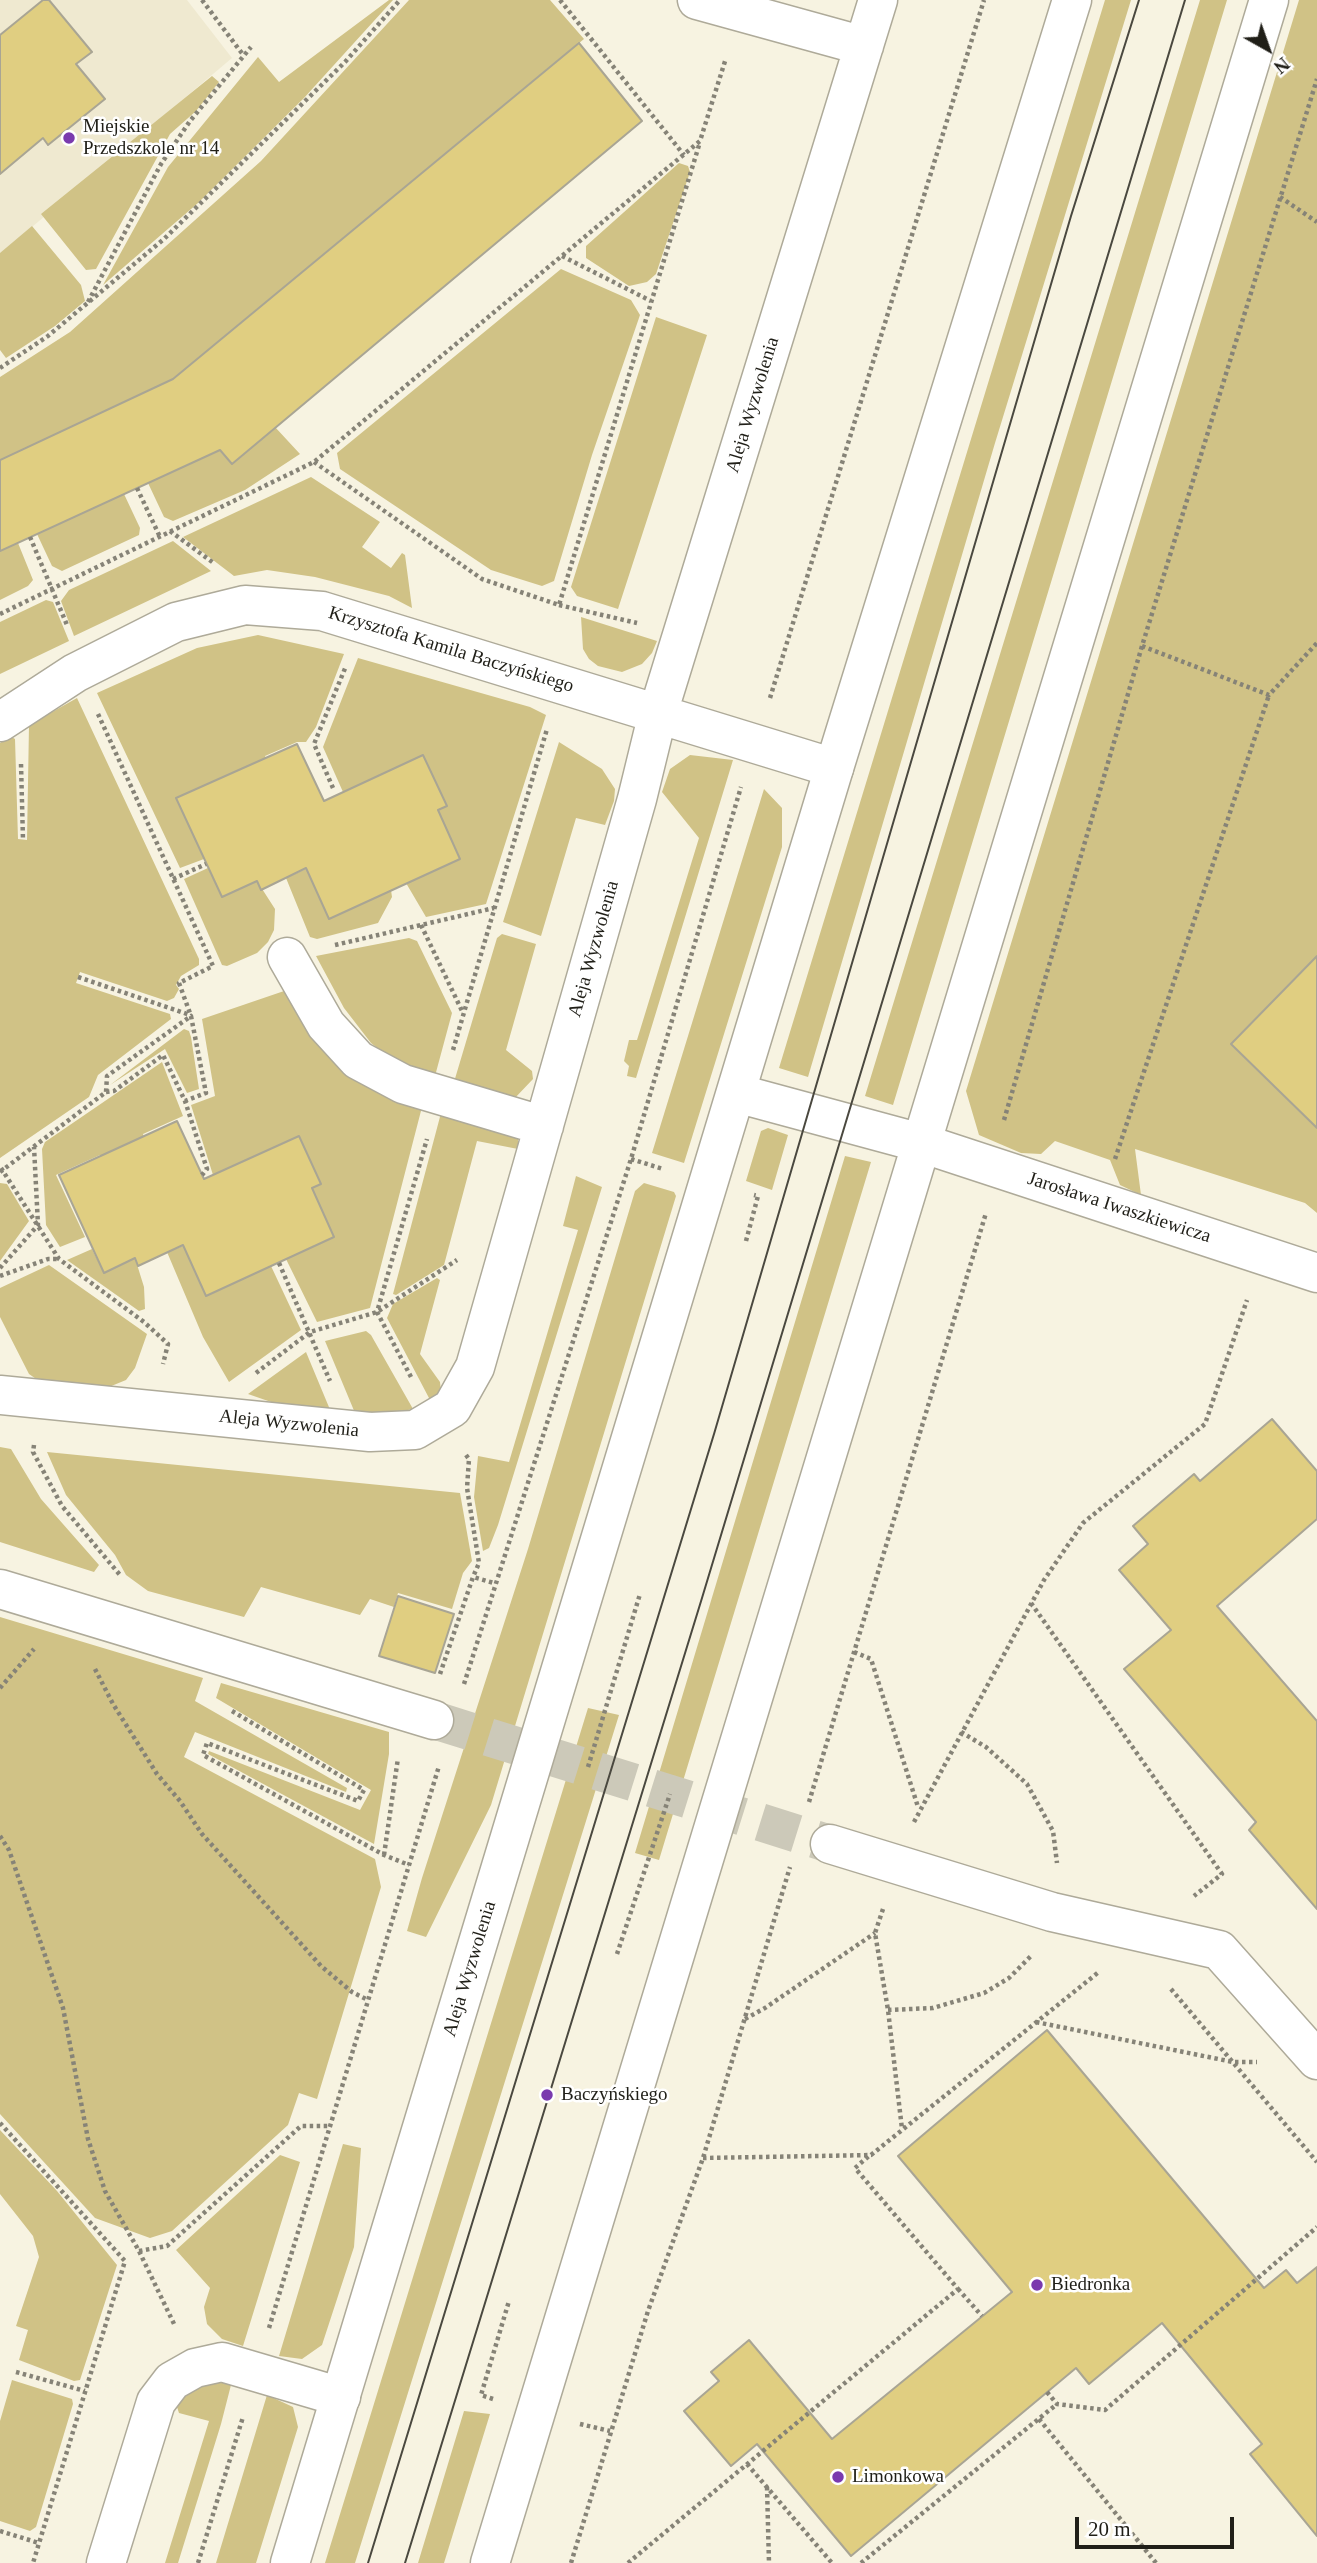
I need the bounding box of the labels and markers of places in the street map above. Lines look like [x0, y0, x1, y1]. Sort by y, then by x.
place label: Miejskie Przedszkole nr 14 [83, 116, 219, 160]
marker: Miejskie Przedszkole nr 14 [61, 130, 77, 146]
place label: Baczyńskiego [561, 2084, 668, 2106]
marker: Baczyńskiego [539, 2087, 555, 2103]
place label: Biedronka [1051, 2274, 1130, 2296]
marker: Biedronka [1029, 2277, 1045, 2293]
place label: Limonkowa [852, 2466, 944, 2488]
marker: Limonkowa [830, 2469, 846, 2485]

